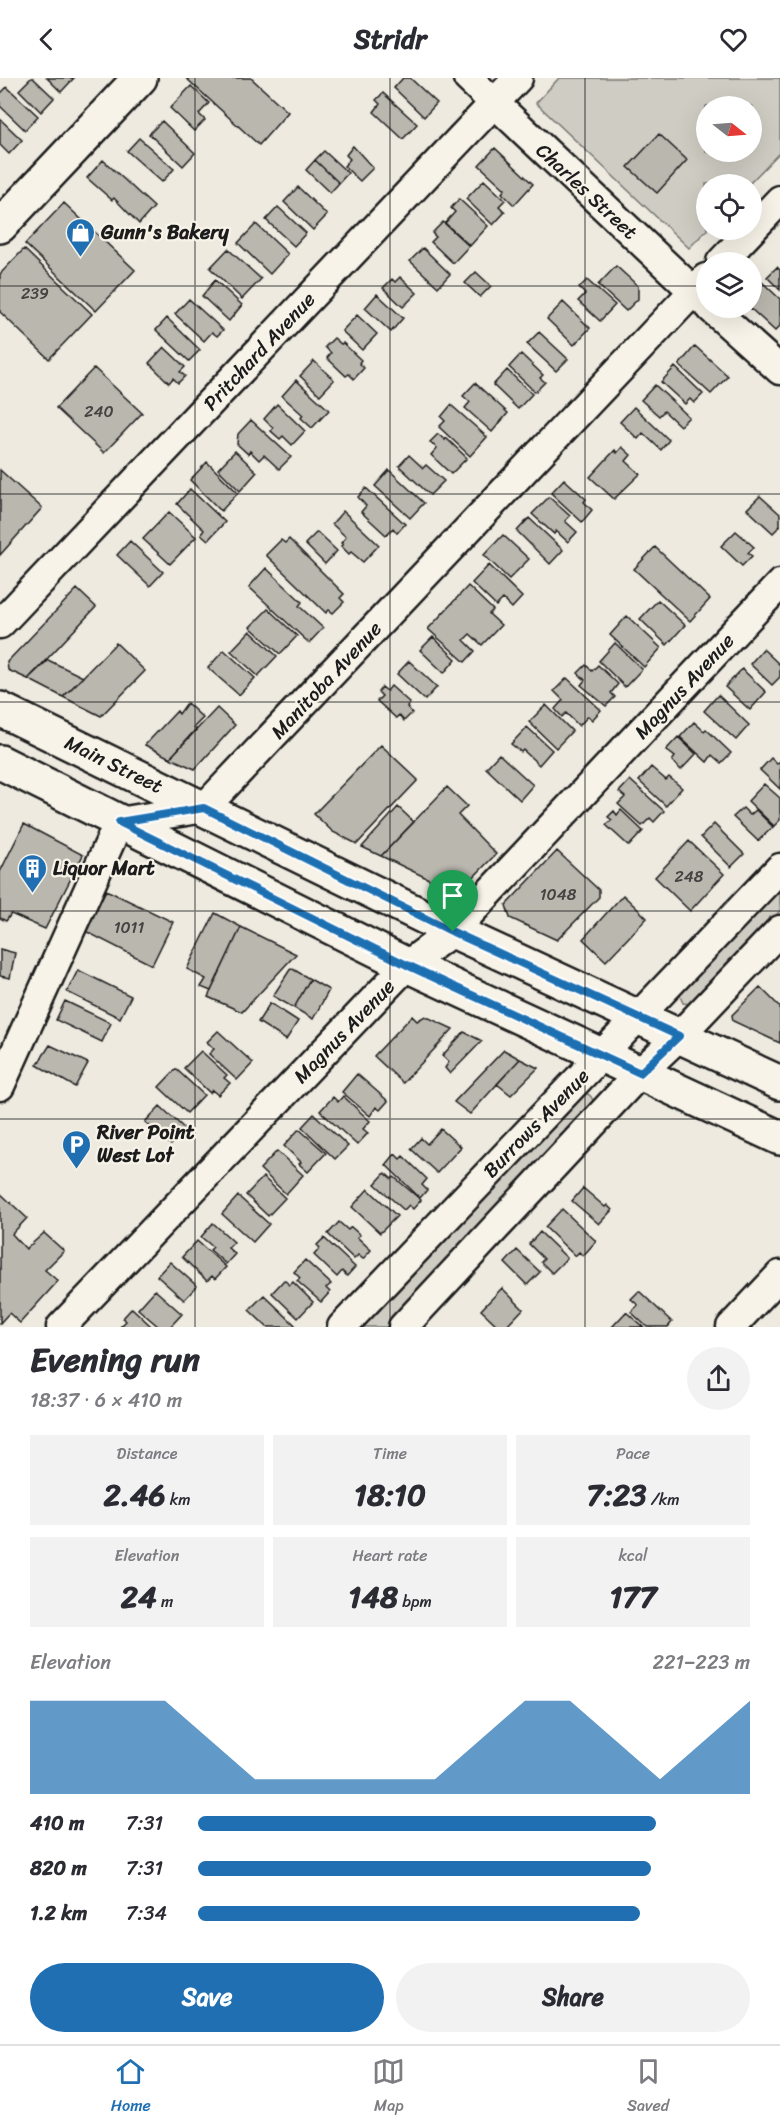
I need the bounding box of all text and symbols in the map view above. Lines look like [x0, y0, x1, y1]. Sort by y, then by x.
text: Stridr [354, 15, 426, 63]
icon: back [30, 23, 63, 56]
icon: heart [717, 23, 750, 56]
north arrow [696, 96, 762, 162]
map controls [696, 96, 762, 318]
street label: Charles Street [527, 134, 646, 249]
button: locate [696, 174, 762, 240]
place label: Gunn's Bakery [100, 215, 229, 250]
shop icon: Gunn's Bakery [64, 216, 96, 258]
button: layers [696, 252, 762, 318]
house number: 239 [21, 279, 49, 308]
street label: Pritchard Avenue [194, 283, 324, 419]
house number: 240 [84, 397, 114, 426]
street label: Manitoba Avenue [262, 613, 391, 748]
street label: Magnus Avenue [625, 625, 743, 748]
street label: Main Street [58, 725, 169, 804]
place label: Liquor Mart [53, 851, 155, 886]
building icon: Liquor Mart [16, 852, 48, 894]
house number: 248 [675, 862, 704, 891]
pin [427, 870, 478, 932]
icon: arrive [436, 879, 469, 912]
house number: 1048 [540, 880, 577, 909]
house number: 1011 [114, 913, 144, 942]
street label: Magnus Avenue [285, 971, 404, 1092]
street label: Burrows Avenue [474, 1060, 598, 1187]
place label: River Point West Lot [96, 1115, 195, 1173]
parking icon: River Point West Lot [60, 1128, 92, 1170]
text: Evening run [30, 1331, 200, 1389]
button: share [687, 1347, 750, 1410]
text: 18:37 · 6 × 410 m [30, 1383, 182, 1418]
text: Distance [117, 1439, 177, 1468]
text: Time [373, 1439, 407, 1468]
text: Pace [616, 1439, 650, 1468]
text: 2.46 [103, 1468, 166, 1522]
text: 18:10 [354, 1468, 426, 1522]
text: 7:23 [587, 1468, 647, 1522]
text: km [166, 1485, 191, 1514]
text: /km [647, 1485, 679, 1514]
text: Elevation [115, 1541, 179, 1570]
text: Heart rate [352, 1541, 428, 1570]
text: kcal [618, 1541, 648, 1570]
text: 24 [121, 1570, 157, 1624]
text: 148 [348, 1570, 398, 1624]
text: 177 [609, 1570, 657, 1624]
text: m [157, 1587, 173, 1616]
text: bpm [398, 1587, 432, 1616]
text: Elevation [30, 1645, 111, 1680]
text: 221–223 m [652, 1645, 750, 1680]
text: 410 m [30, 1806, 84, 1841]
text: 7:31 [126, 1806, 163, 1841]
text: 820 m [30, 1851, 87, 1886]
text: 7:31 [126, 1851, 163, 1886]
text: 1.2 km [30, 1896, 87, 1931]
text: 7:34 [126, 1896, 167, 1931]
button: Save [30, 1963, 384, 2032]
button: Share [396, 1963, 750, 2032]
tab: Home [111, 2055, 151, 2120]
tab: Map [372, 2055, 405, 2120]
tab: Saved [627, 2055, 669, 2120]

